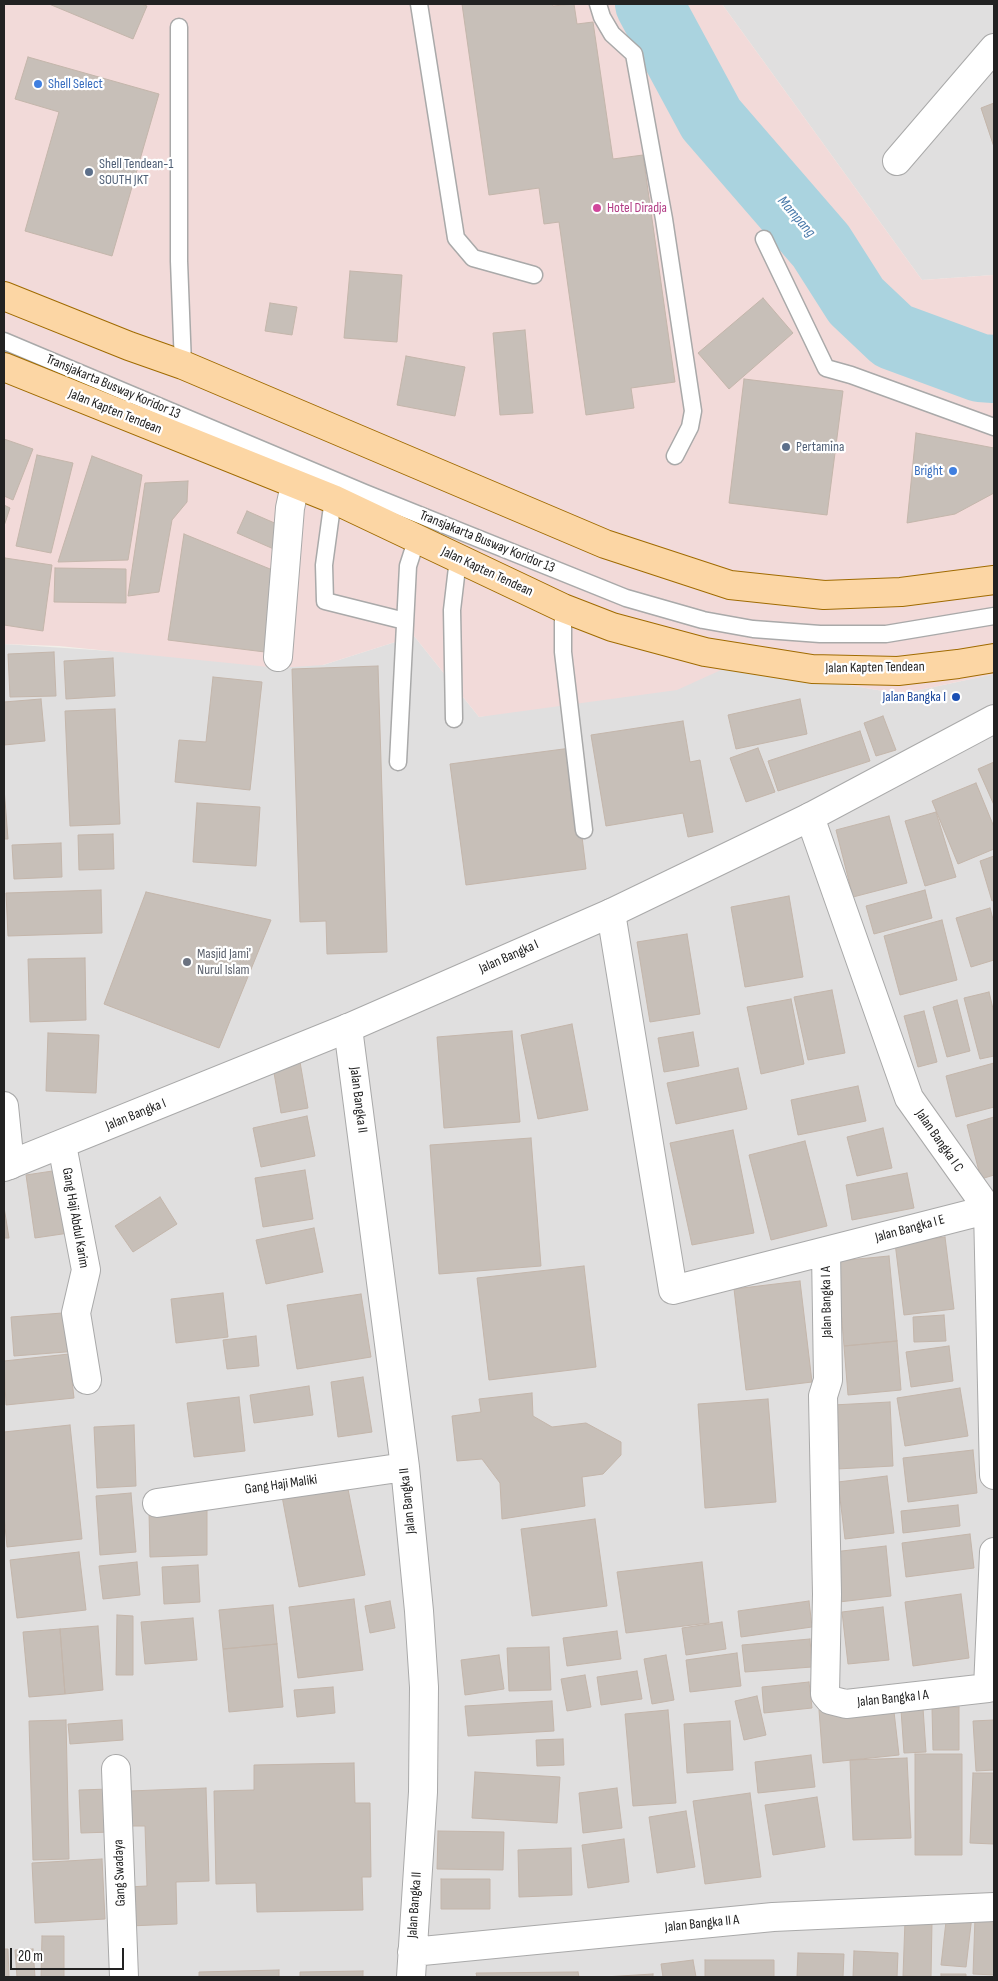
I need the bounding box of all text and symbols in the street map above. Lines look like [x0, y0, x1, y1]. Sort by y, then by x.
place label: Shell Select [48, 76, 103, 92]
marker: Shell Select [32, 78, 44, 90]
place label: Shell Tendean-1 SOUTH JKT [99, 156, 173, 188]
marker: Shell Tendean-1 SOUTH JKT [83, 166, 95, 178]
water label: Mampang [773, 193, 819, 241]
place label: Hotel Diradja [607, 200, 667, 216]
marker: Hotel Diradja [591, 202, 603, 214]
street label: Transjakarta Busway Koridor 13 [43, 351, 183, 423]
street label: Jalan Kapten Tendean [66, 386, 164, 438]
place label: Pertamina [796, 439, 844, 455]
marker: Pertamina [780, 441, 792, 453]
place label: Bright [914, 463, 943, 479]
marker: Bright [947, 465, 959, 477]
street label: Transjakarta Busway Koridor 13 [417, 507, 557, 577]
street label: Jalan Kapten Tendean [439, 543, 535, 601]
street label: Jalan Kapten Tendean [825, 659, 925, 677]
place label: Jalan Bangka I [882, 689, 946, 705]
marker: Jalan Bangka I [950, 691, 962, 703]
street label: Jalan Bangka I [477, 936, 541, 978]
place label: Masjid Jami' Nurul Islam [197, 946, 251, 979]
marker: Masjid Jami' Nurul Islam [181, 956, 193, 968]
street label: Jalan Bangka II [346, 1066, 370, 1134]
street label: Jalan Bangka I [103, 1095, 169, 1135]
street label: Jalan Bangka I C [911, 1106, 967, 1176]
street label: Gang Haji Abdul Karim [58, 1166, 92, 1270]
street label: Jalan Bangka I E [873, 1212, 947, 1246]
street label: Jalan Bangka I A [818, 1266, 836, 1338]
street label: Jalan Bangka II [396, 1467, 420, 1535]
street label: Gang Haji Maliki [244, 1472, 318, 1498]
street label: Jalan Bangka I A [856, 1687, 930, 1711]
street label: Gang Swadaya [110, 1839, 130, 1907]
street label: Jalan Bangka II [404, 1871, 426, 1939]
street label: Jalan Bangka II A [664, 1912, 740, 1936]
scale bar [12, 1938, 126, 1970]
text: 20 m [18, 1947, 43, 1966]

